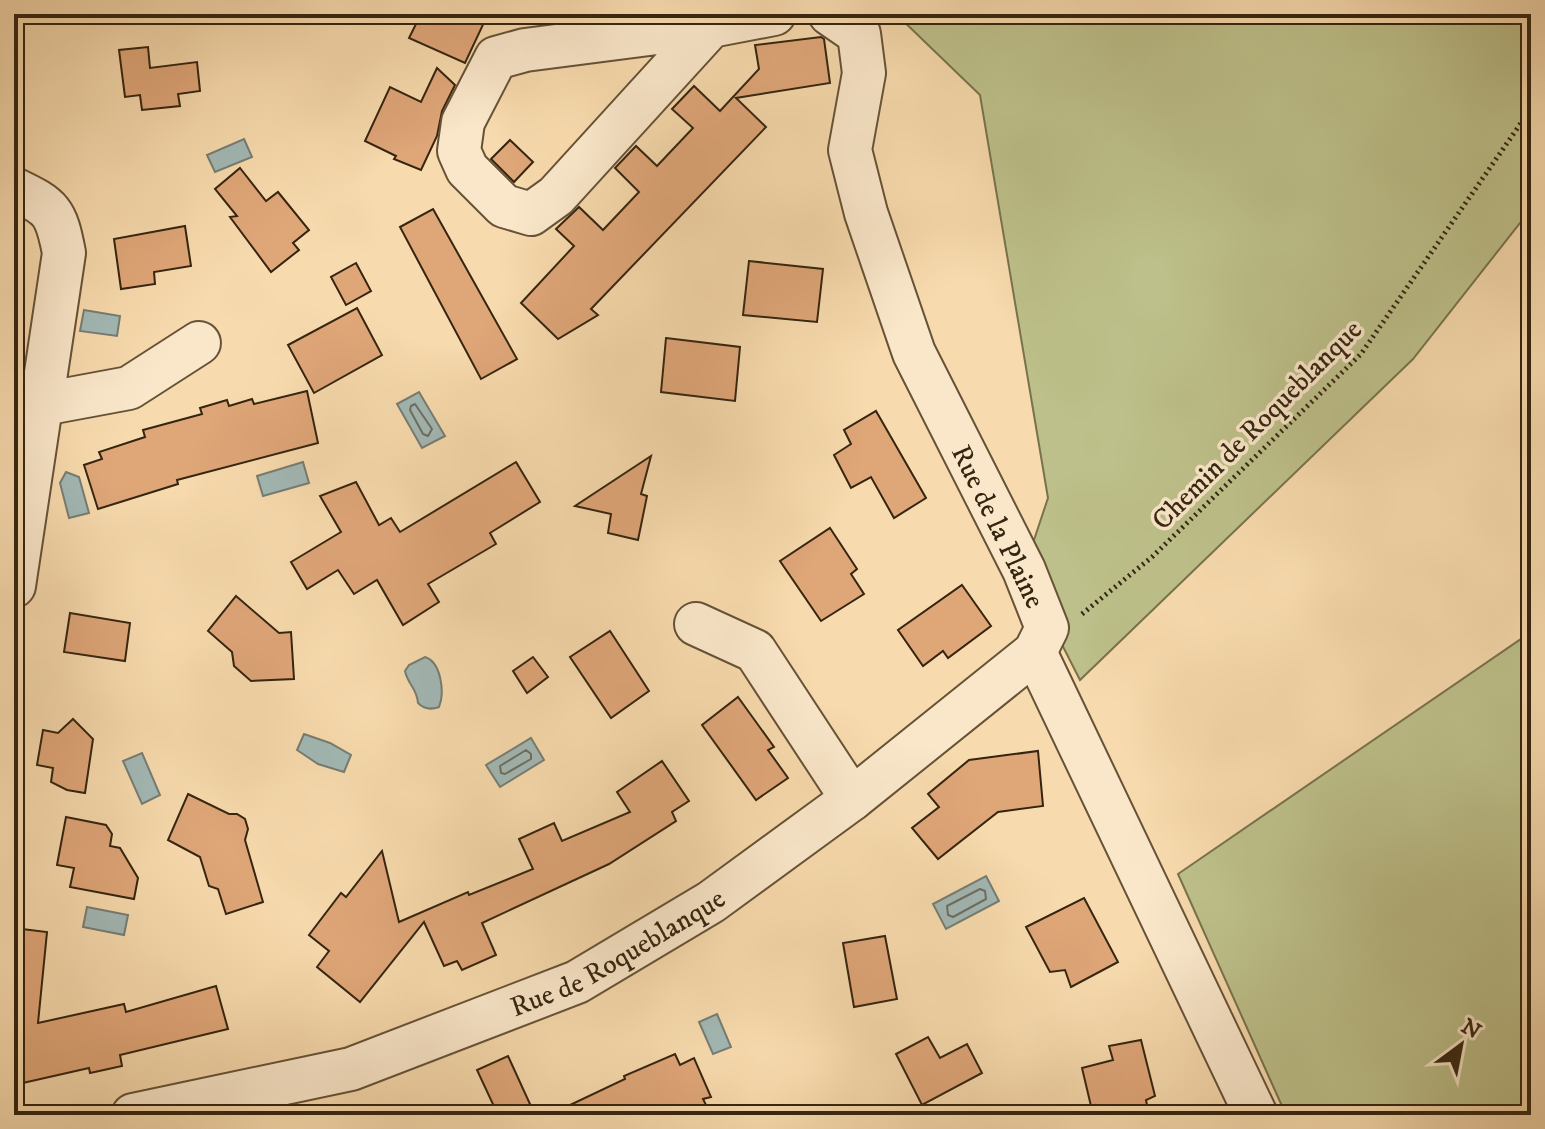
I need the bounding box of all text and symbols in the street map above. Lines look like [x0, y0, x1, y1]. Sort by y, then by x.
street label: Chemin de Roqueblanque [1145, 313, 1370, 538]
street label: Rue de la Plaine [943, 439, 1052, 614]
street label: Rue de Roqueblanque [505, 882, 732, 1025]
north arrow [1421, 1005, 1501, 1085]
text: N [1456, 1013, 1486, 1046]

